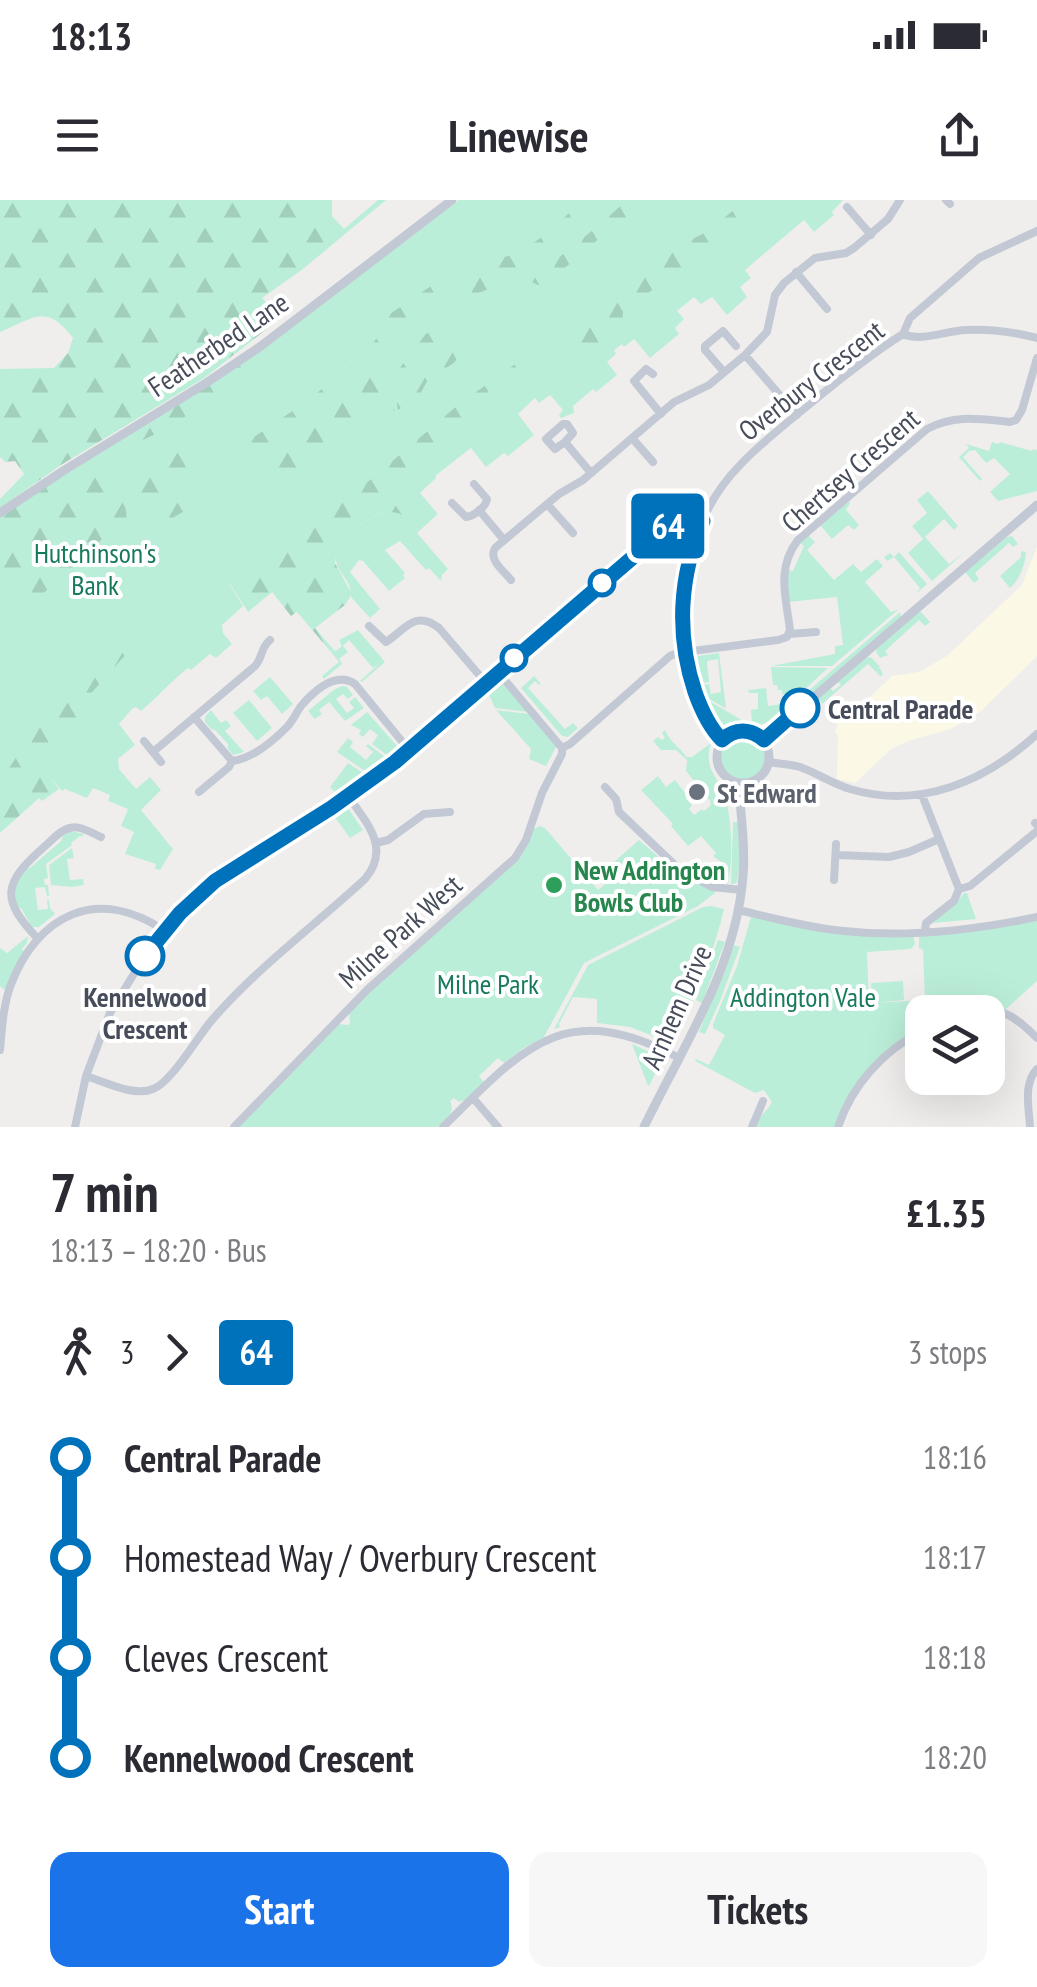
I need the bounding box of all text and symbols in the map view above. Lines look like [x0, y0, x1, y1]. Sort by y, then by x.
text: 18:13 [50, 11, 132, 60]
text: Linewise [448, 106, 589, 164]
icon: menu [50, 108, 105, 163]
icon: share [932, 108, 987, 163]
street label: Featherbed Lane [141, 283, 295, 405]
street label: Overbury Crescent [731, 311, 892, 448]
street label: Chertsey Crescent [773, 400, 927, 540]
line badge: 64 [623, 494, 713, 558]
text: 64 [651, 503, 685, 549]
park label: Hutchinson's Bank [34, 534, 156, 603]
unlabelled marker [589, 570, 615, 596]
unlabelled marker [501, 645, 527, 671]
marker: Central Parade [781, 689, 819, 727]
place label: Central Parade [828, 690, 974, 727]
place label: St Edward [717, 774, 817, 811]
marker: St Edward [686, 781, 708, 803]
place label: New Addington Bowls Club [574, 851, 725, 920]
street label: Milne Park West [331, 866, 470, 996]
marker: New Addington Bowls Club [543, 874, 565, 896]
marker: Kennelwood Crescent [126, 937, 164, 975]
street label: Arnhem Drive [632, 939, 720, 1075]
park label: Milne Park [437, 965, 539, 1002]
place label: Kennelwood Crescent [83, 978, 207, 1047]
park label: Addington Vale [730, 978, 876, 1015]
map controls [905, 995, 1005, 1095]
button: layers [905, 995, 1005, 1095]
text: 7 min [50, 1156, 159, 1227]
text: £1.35 [906, 1188, 987, 1237]
text: 18:13 – 18:20 · Bus [50, 1229, 267, 1271]
icon: walk [50, 1325, 105, 1380]
icon: forward [149, 1325, 204, 1380]
text: 64 [239, 1329, 273, 1375]
text: 3 [120, 1331, 134, 1373]
text: 3 stops [908, 1331, 987, 1373]
text: Central Parade [124, 1433, 321, 1482]
text: 18:16 [923, 1436, 987, 1478]
text: Homestead Way / Overbury Crescent [124, 1533, 596, 1582]
text: 18:17 [923, 1536, 987, 1578]
text: Cleves Crescent [124, 1633, 328, 1682]
text: 18:18 [923, 1636, 987, 1678]
text: Kennelwood Crescent [124, 1733, 414, 1782]
text: 18:20 [923, 1736, 987, 1778]
button: Start [50, 1852, 509, 1967]
button: Tickets [529, 1852, 987, 1967]

